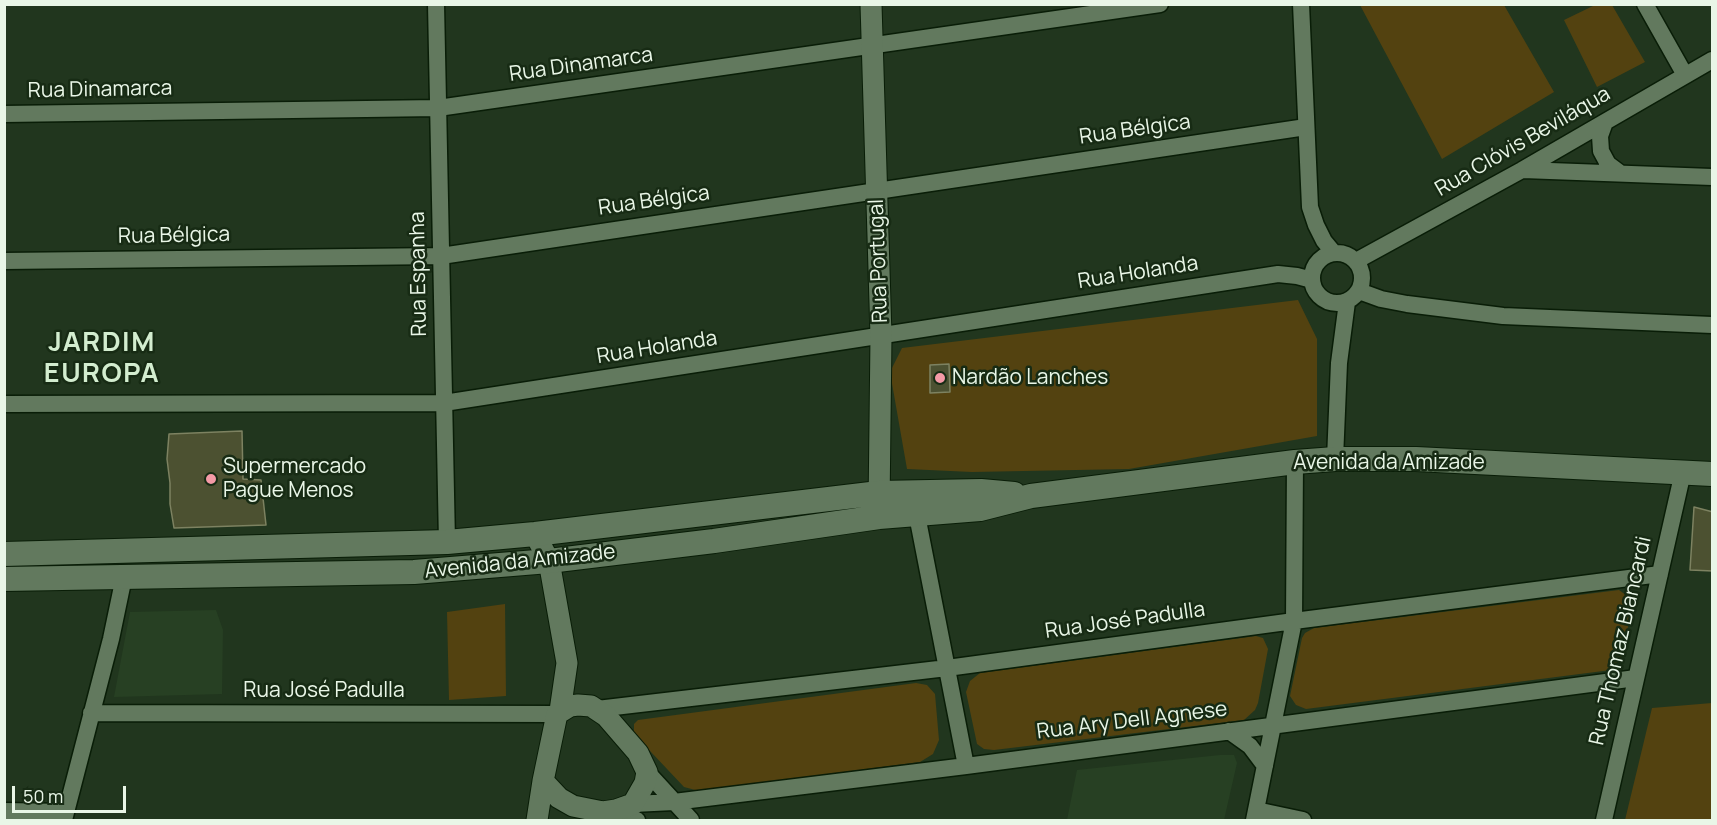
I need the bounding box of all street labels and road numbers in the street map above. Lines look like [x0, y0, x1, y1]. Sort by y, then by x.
street label: Rua Dinamarca [508, 42, 654, 88]
street label: Rua Dinamarca [27, 76, 173, 104]
street label: Rua Clóvis Beviláqua [1431, 82, 1615, 202]
street label: Rua Bélgica [1078, 110, 1192, 150]
street label: Rua Bélgica [597, 181, 711, 221]
street label: Rua Portugal [864, 199, 894, 323]
street label: Rua Espanha [405, 211, 433, 337]
street label: Rua Bélgica [118, 222, 230, 250]
street label: Rua Holanda [1076, 251, 1200, 295]
street label: Rua Holanda [595, 326, 719, 370]
street label: Avenida da Amizade [1293, 450, 1485, 476]
street label: Rua Thomaz Biancardi [1585, 534, 1657, 748]
street label: Avenida da Amizade [423, 539, 617, 585]
street label: Rua José Padulla [1043, 597, 1207, 645]
street label: Rua José Padulla [243, 678, 405, 704]
street label: Rua Ary Dell Agnese [1035, 697, 1229, 745]

